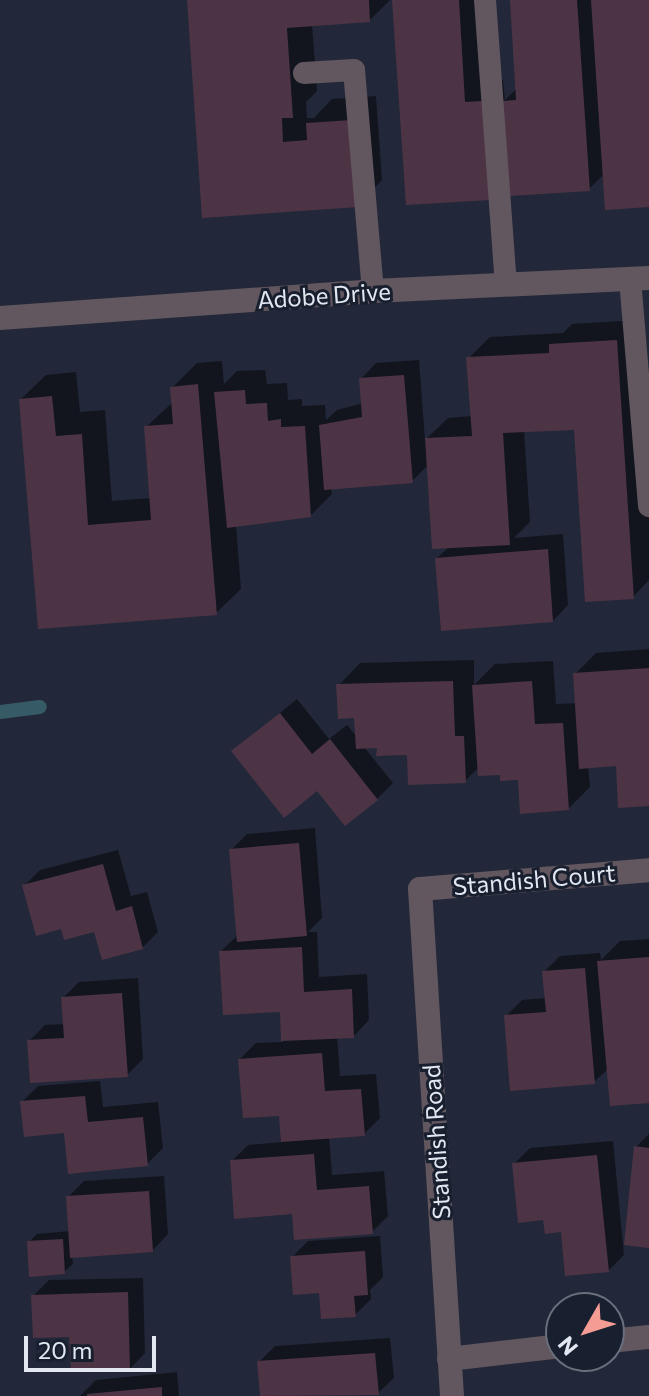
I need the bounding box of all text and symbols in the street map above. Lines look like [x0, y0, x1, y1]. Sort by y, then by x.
street label: Adobe Drive [256, 276, 392, 314]
street label: Standish Court [452, 858, 616, 900]
street label: Standish Road [416, 1064, 456, 1220]
north arrow [545, 1292, 625, 1372]
scale bar [28, 1320, 160, 1370]
text: N [552, 1331, 583, 1361]
text: 20 m [38, 1335, 92, 1364]

